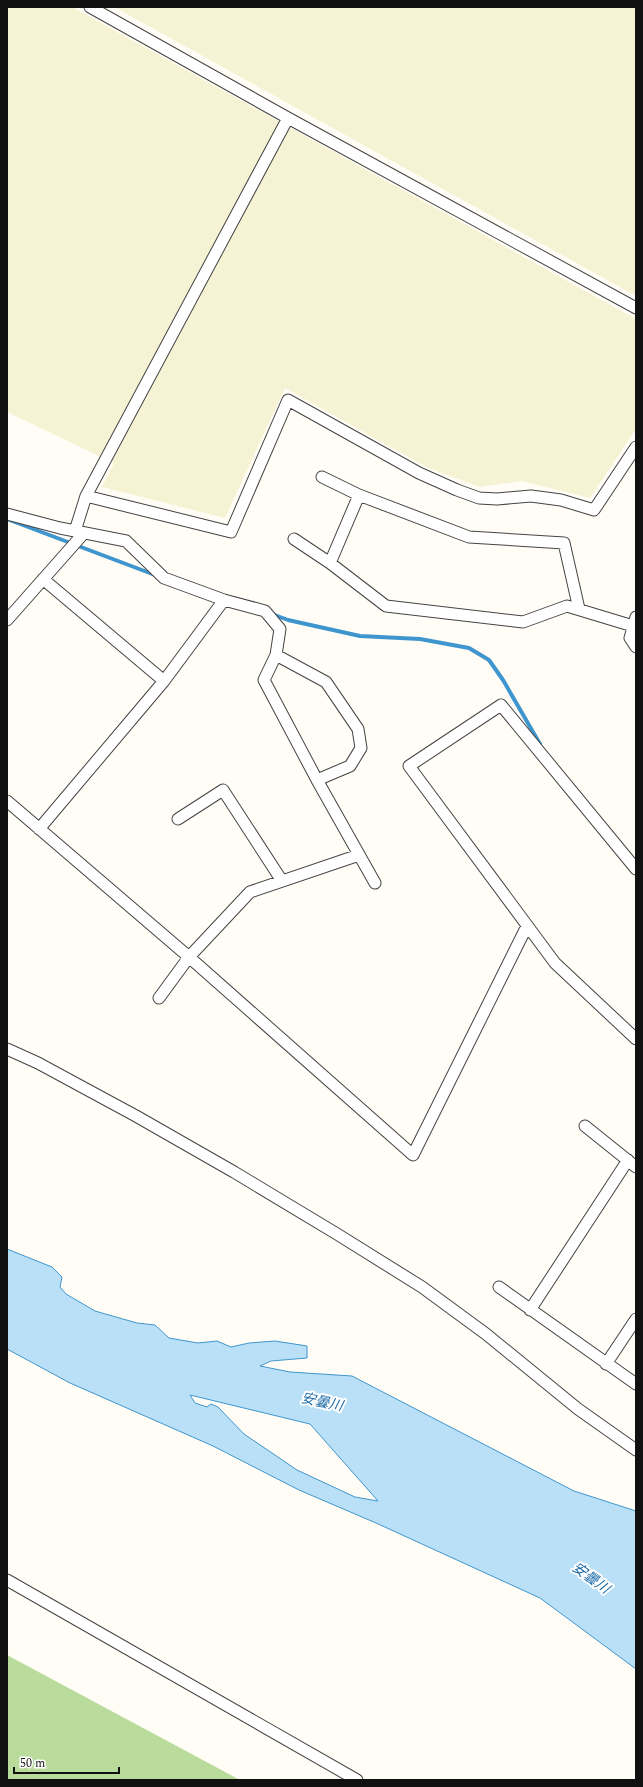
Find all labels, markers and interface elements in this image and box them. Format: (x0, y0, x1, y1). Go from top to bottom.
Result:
water label: 安曇川 (299, 1387, 347, 1417)
water label: 安曇川 (568, 1557, 616, 1600)
scale bar (14, 1749, 119, 1775)
text: 50 m (20, 1754, 45, 1773)

